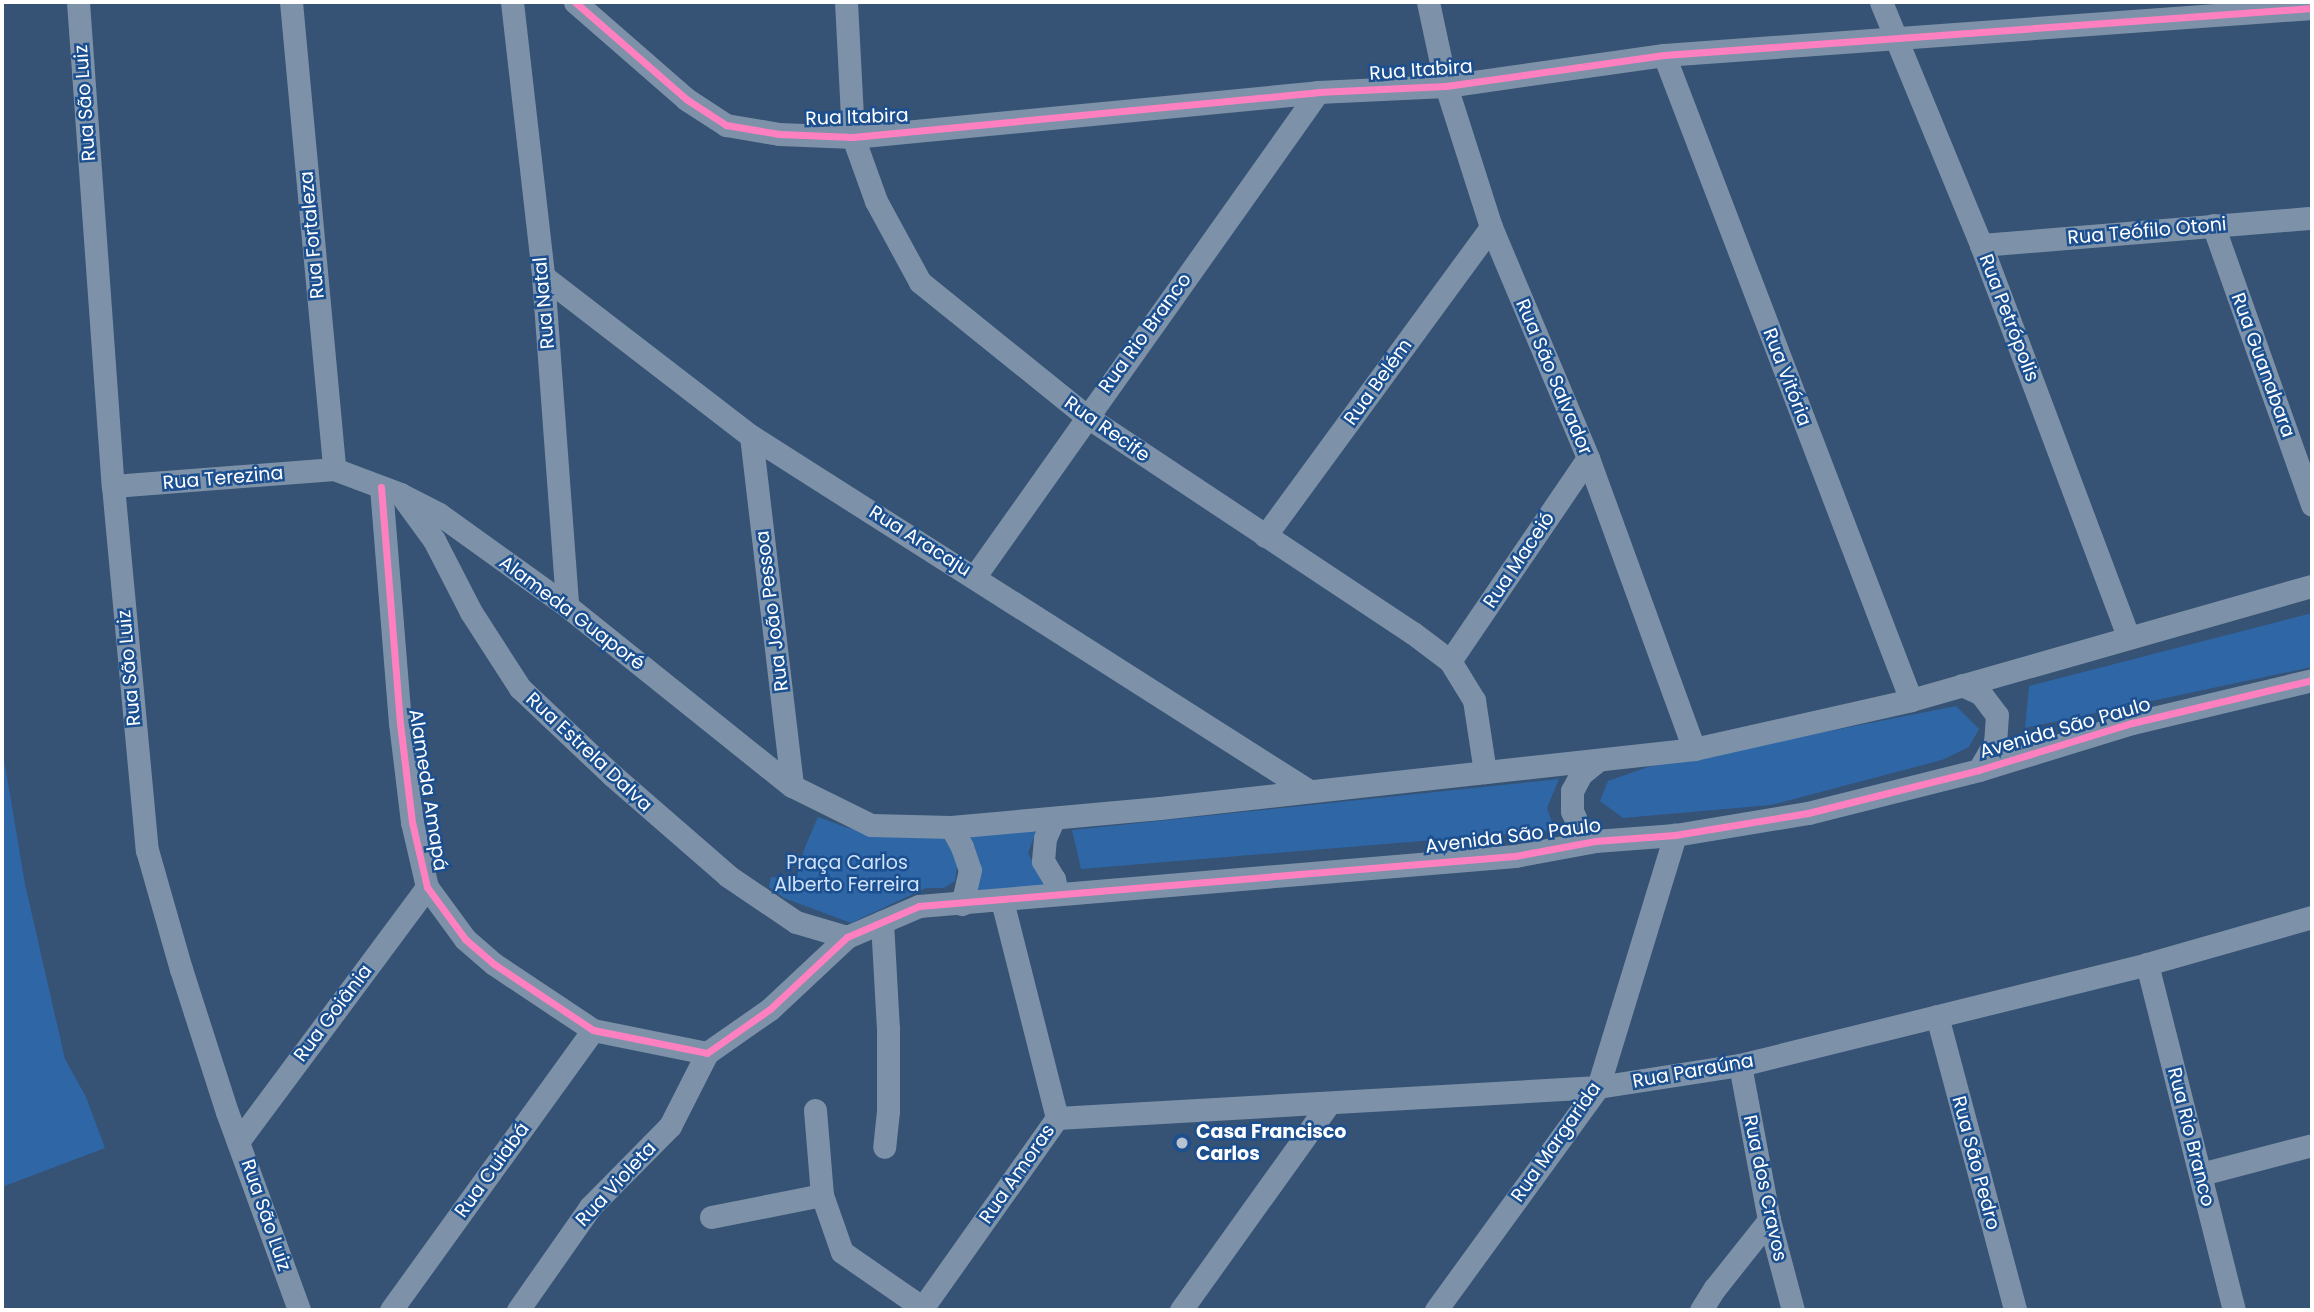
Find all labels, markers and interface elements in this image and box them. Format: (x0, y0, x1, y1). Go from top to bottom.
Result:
street label: Rua São Luiz (70, 44, 100, 162)
street label: Rua Itabira (1369, 55, 1473, 85)
street label: Rua Itabira (805, 104, 909, 130)
street label: Rua Fortaleza (295, 170, 329, 300)
street label: Rua Teófilo Otoni (2067, 213, 2227, 249)
street label: Rua Petrópolis (1974, 251, 2044, 385)
street label: Rua Natal (529, 256, 559, 350)
street label: Rua Rio Branco (1094, 269, 1196, 397)
street label: Rua Guanabara (2226, 290, 2300, 440)
street label: Rua São Salvador (1511, 296, 1597, 458)
street label: Rua Vitória (1758, 325, 1816, 429)
street label: Rua Belém (1339, 334, 1417, 430)
street label: Rua Recife (1060, 391, 1154, 467)
street label: Rua Terezina (162, 461, 284, 495)
street label: Rua Aracaju (865, 501, 975, 581)
street label: Rua Maceió (1479, 508, 1559, 612)
street label: Rua João Pessoa (751, 529, 793, 693)
street label: Alameda Guaporé (495, 551, 649, 675)
street label: Rua São Luiz (113, 609, 145, 727)
street label: Rua Estrela Dalva (521, 688, 657, 816)
street label: Avenida São Paulo (1977, 693, 2153, 763)
street label: Alameda Amapá (404, 708, 452, 872)
street label: Avenida São Paulo (1424, 814, 1602, 858)
park label: Praça Carlos Alberto Ferreira (774, 852, 920, 896)
street label: Rua Goiânia (289, 960, 377, 1066)
street label: Rua Paraúna (1631, 1049, 1755, 1093)
street label: Rua Rio Branco (2163, 1065, 2219, 1209)
street label: Rua Margarida (1506, 1078, 1606, 1206)
street label: Rua São Pedro (1947, 1094, 2005, 1232)
street label: Rua dos Cravos (1738, 1113, 1792, 1263)
street label: Rua Cuiabá (450, 1118, 534, 1222)
street label: Rua Amoras (974, 1120, 1060, 1228)
place label: Casa Francisco Carlos (1196, 1121, 1346, 1165)
marker: Casa Francisco Carlos (1174, 1135, 1190, 1151)
street label: Rua Violeta (571, 1137, 661, 1231)
street label: Rua São Luiz (236, 1156, 296, 1274)

